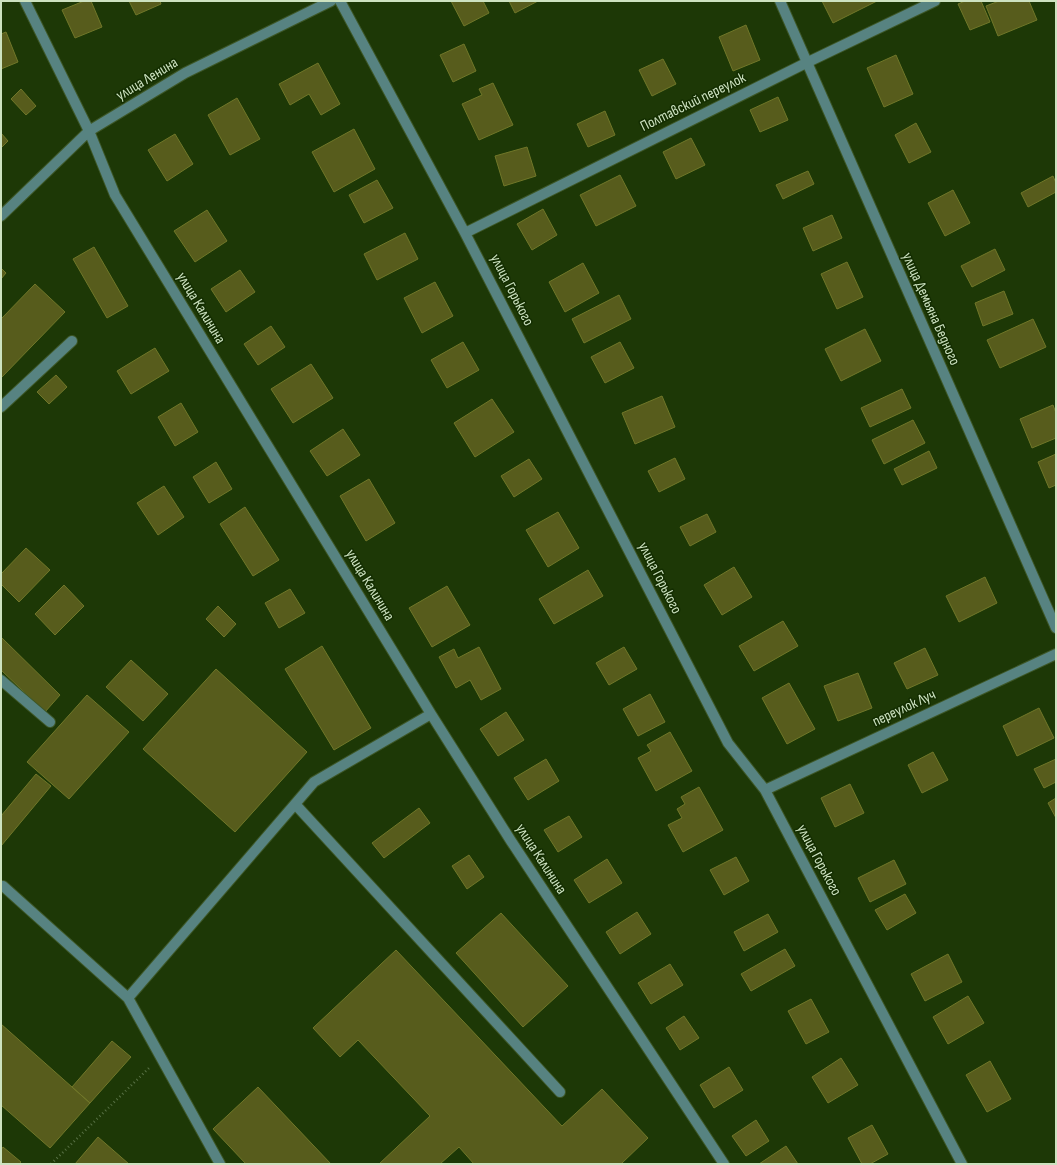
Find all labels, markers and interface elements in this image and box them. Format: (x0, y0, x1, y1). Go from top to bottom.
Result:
street label: улица Ленина (113, 53, 182, 105)
street label: Полтавский переулок (637, 68, 749, 136)
street label: улица Демьяна Бедного (898, 250, 964, 368)
street label: улица Горького (486, 251, 538, 329)
street label: улица Калинина (172, 269, 230, 347)
street label: улица Горького (634, 539, 686, 617)
street label: улица Калинина (341, 546, 399, 624)
street label: переулок Луч (869, 685, 939, 731)
street label: улица Калинина (511, 820, 571, 898)
street label: улица Горького (792, 821, 846, 899)

